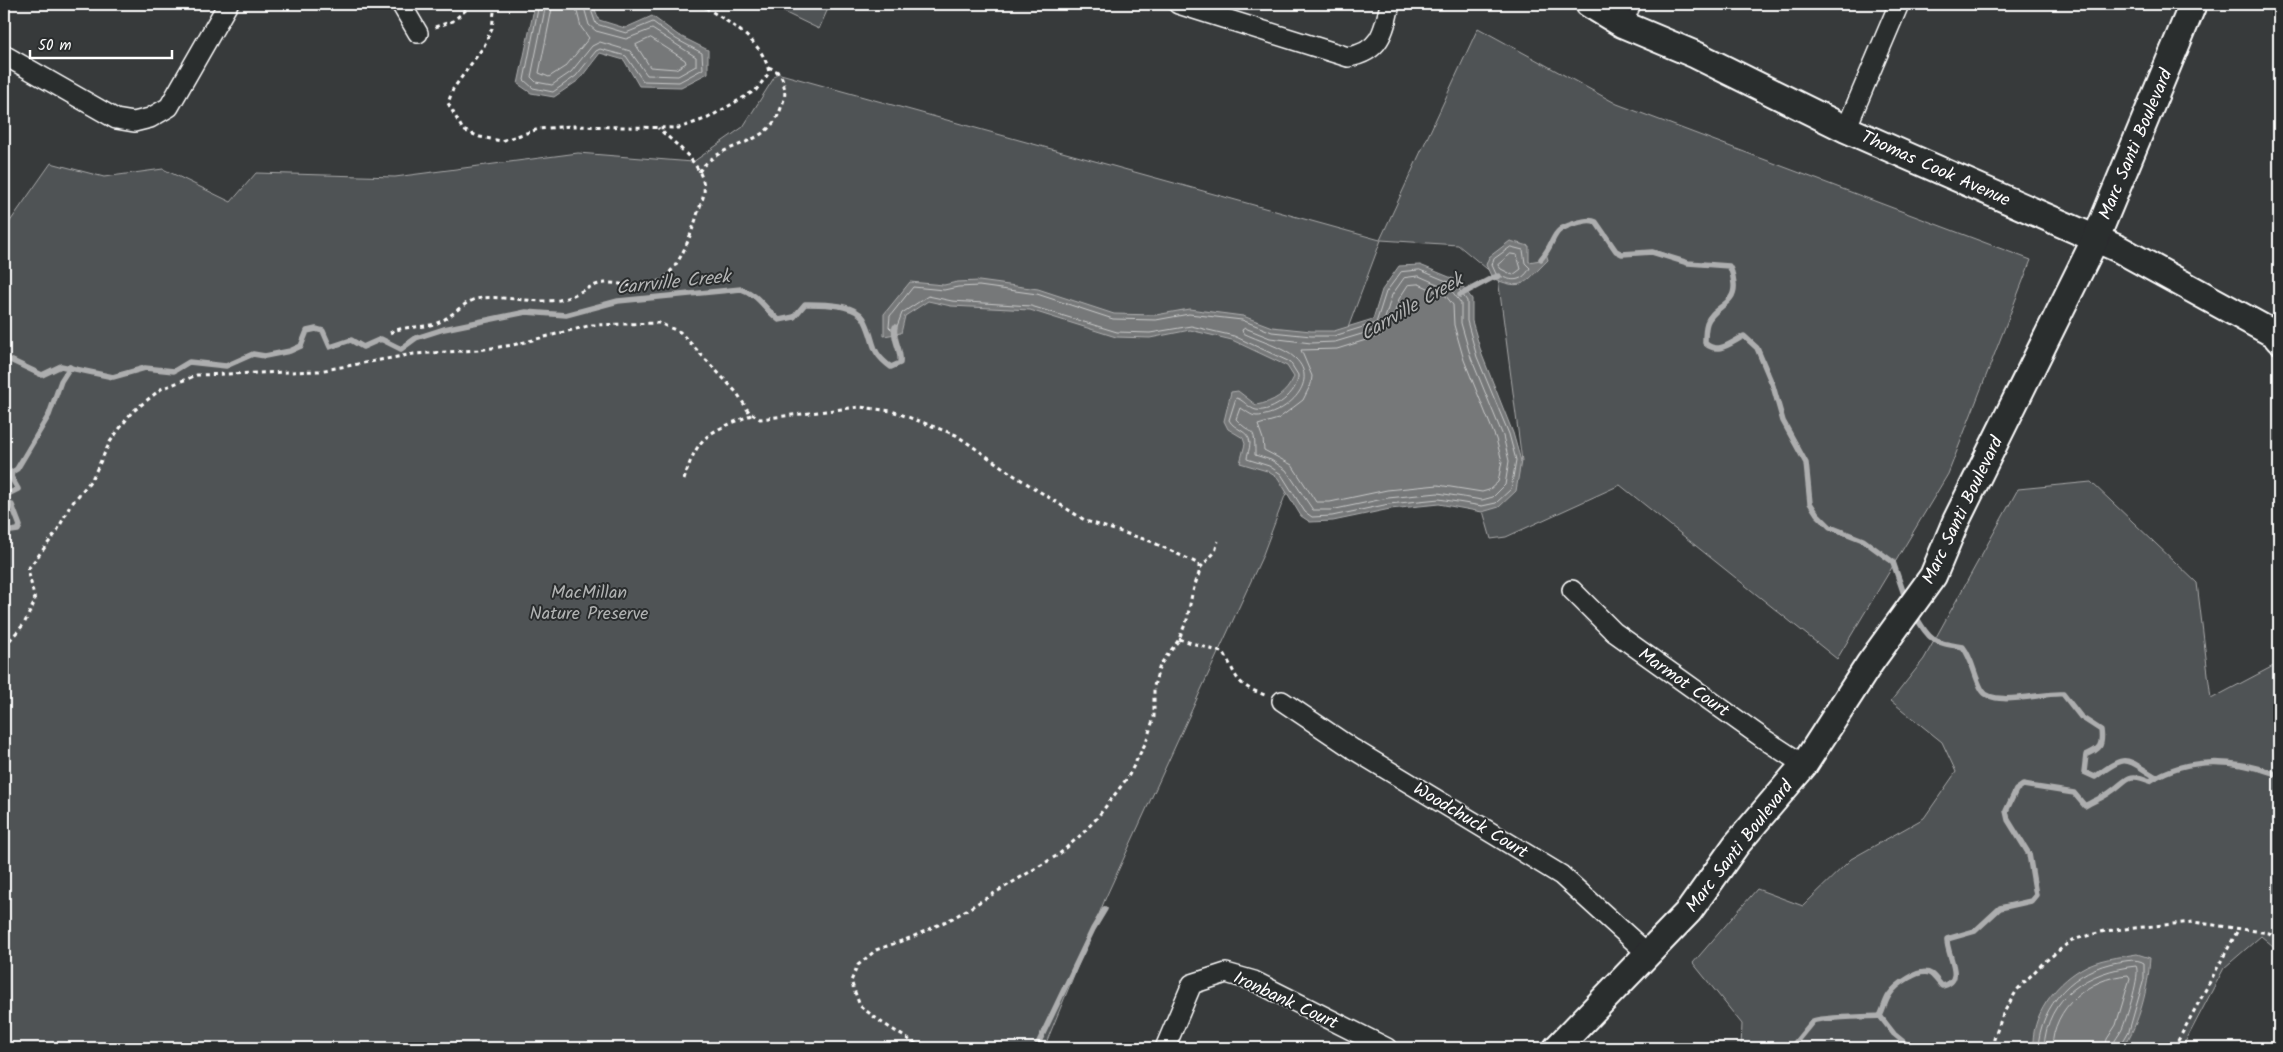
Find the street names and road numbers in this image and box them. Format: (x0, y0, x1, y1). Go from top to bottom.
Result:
street label: Marc Santi Boulevard (2091, 64, 2182, 225)
street label: Thomas Cook Avenue (1856, 123, 2015, 215)
street label: Marc Santi Boulevard (1915, 431, 2012, 590)
street label: Marmot Court (1631, 641, 1736, 726)
street label: Marc Santi Boulevard (1679, 774, 1802, 920)
street label: Woodchuck Court (1407, 775, 1534, 868)
street label: Ironbank Court (1228, 964, 1344, 1039)

